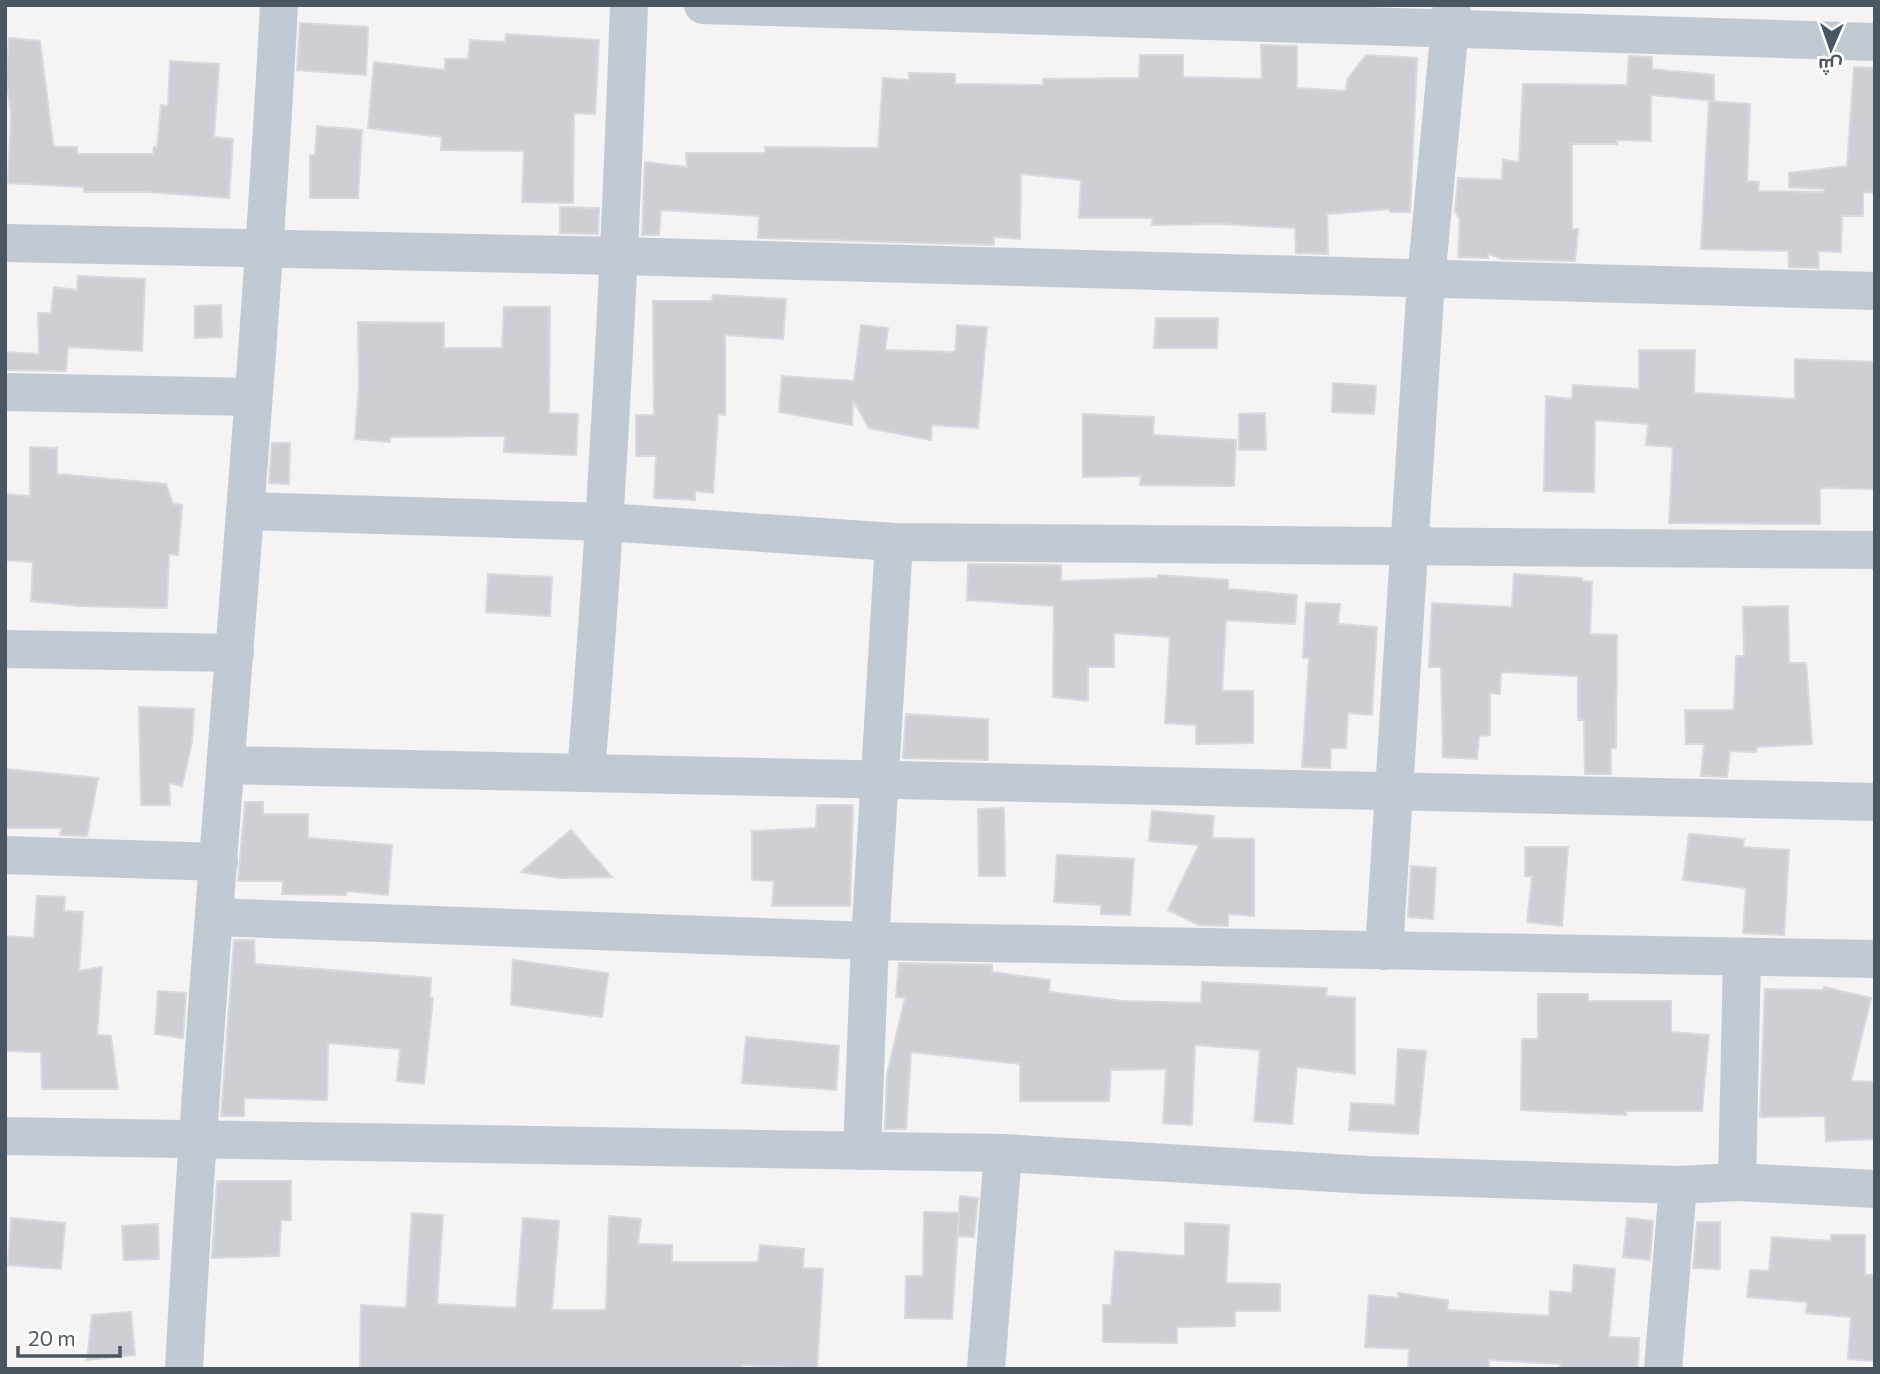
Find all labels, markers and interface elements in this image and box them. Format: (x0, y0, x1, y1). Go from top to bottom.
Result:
north arrow (1796, 14, 1866, 84)
text: ش (1818, 54, 1843, 78)
scale bar (18, 1314, 119, 1358)
text: 20 m (28, 1325, 76, 1350)

